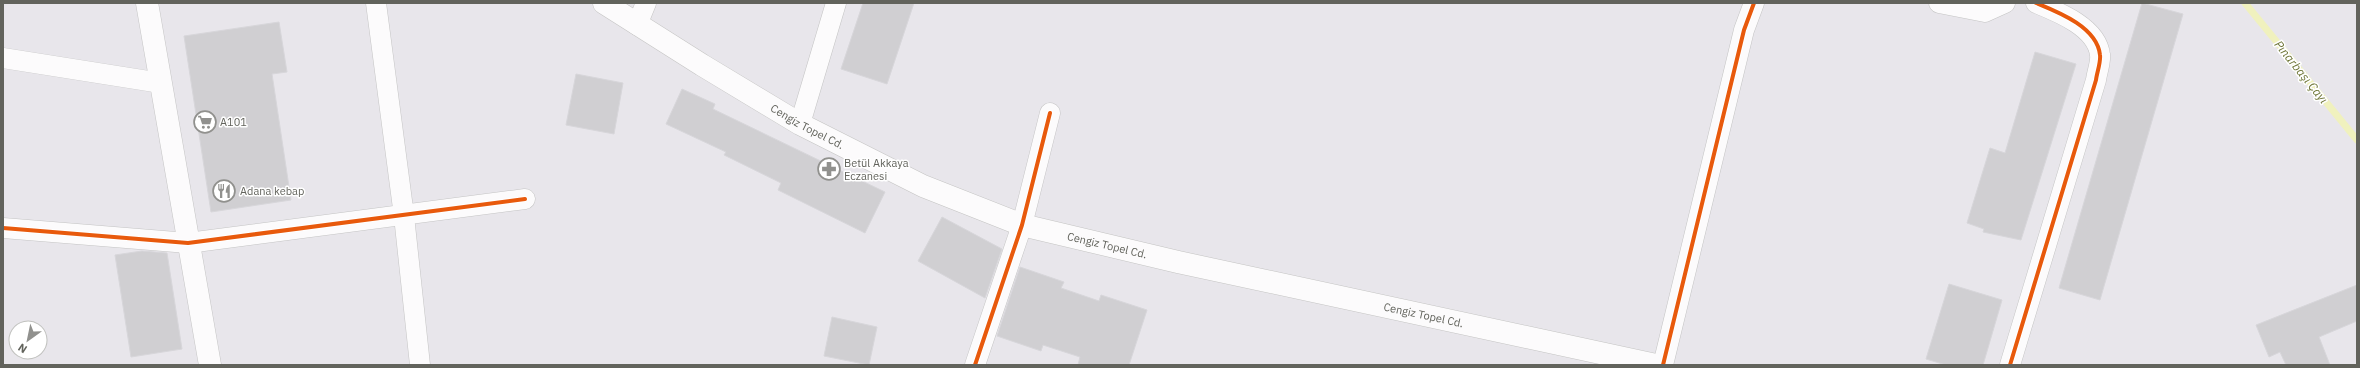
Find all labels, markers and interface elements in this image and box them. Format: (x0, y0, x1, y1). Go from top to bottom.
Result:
water label: Pınarbaşı Çayı (2271, 37, 2331, 106)
street label: Cengiz Topel Cd. (768, 101, 846, 152)
supermarket icon: A101 (192, 109, 218, 135)
place label: A101 (220, 115, 247, 129)
pharmacy icon: Betül Akkaya Eczanesi (816, 156, 842, 182)
place label: Betül Akkaya Eczanesi (844, 156, 909, 183)
restaurant icon: Adana kebap (211, 178, 237, 204)
place label: Adana kebap (240, 184, 304, 198)
street label: Cengiz Topel Cd. (1066, 229, 1148, 261)
street label: Cengiz Topel Cd. (1382, 299, 1465, 330)
north arrow (8, 320, 48, 360)
text: N (15, 340, 30, 356)

